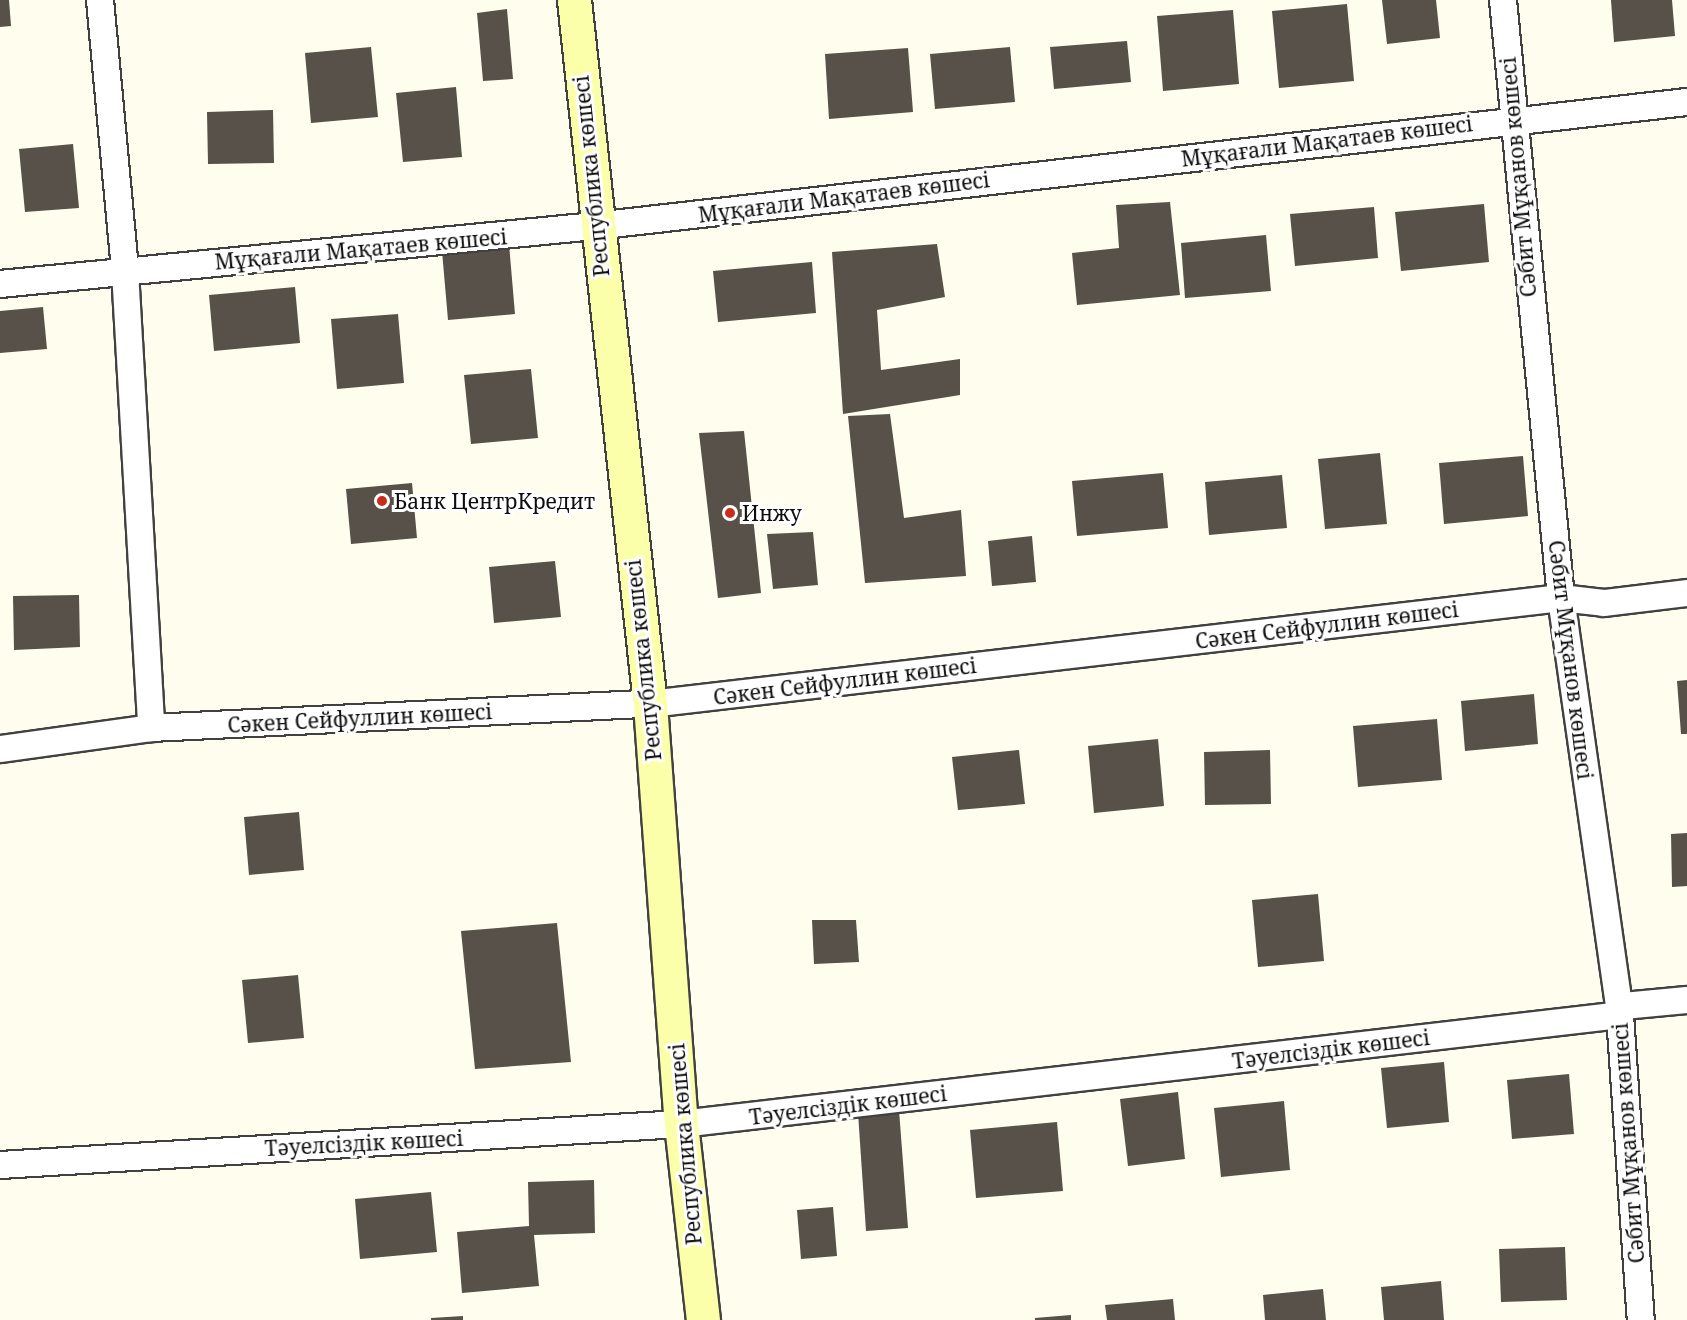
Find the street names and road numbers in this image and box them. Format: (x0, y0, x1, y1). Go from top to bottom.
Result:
street label: Сәбит Мұқанов көшесі (1495, 56, 1541, 298)
street label: Республика көшесі (568, 74, 614, 278)
street label: Мұқағали Мақатаев көшесі (1180, 111, 1474, 171)
street label: Мұқағали Мақатаев көшесі (697, 167, 991, 227)
street label: Мұқағали Мақатаев көшесі (214, 224, 508, 274)
street label: Сәбит Мұқанов көшесі (1544, 539, 1598, 781)
street label: Республика көшесі (620, 558, 666, 762)
street label: Сәкен Сейфуллин көшесі (1194, 596, 1460, 654)
street label: Сәкен Сейфуллин көшесі (712, 652, 978, 710)
street label: Сәкен Сейфуллин көшесі (227, 698, 493, 738)
street label: Сәбит Мұқанов көшесі (1607, 1022, 1649, 1264)
street label: Тәуелсіздік көшесі (1231, 1024, 1431, 1074)
street label: Республика көшесі (664, 1042, 706, 1246)
street label: Тәуелсіздік көшесі (748, 1080, 948, 1130)
street label: Тәуелсіздік көшесі (264, 1125, 464, 1161)

